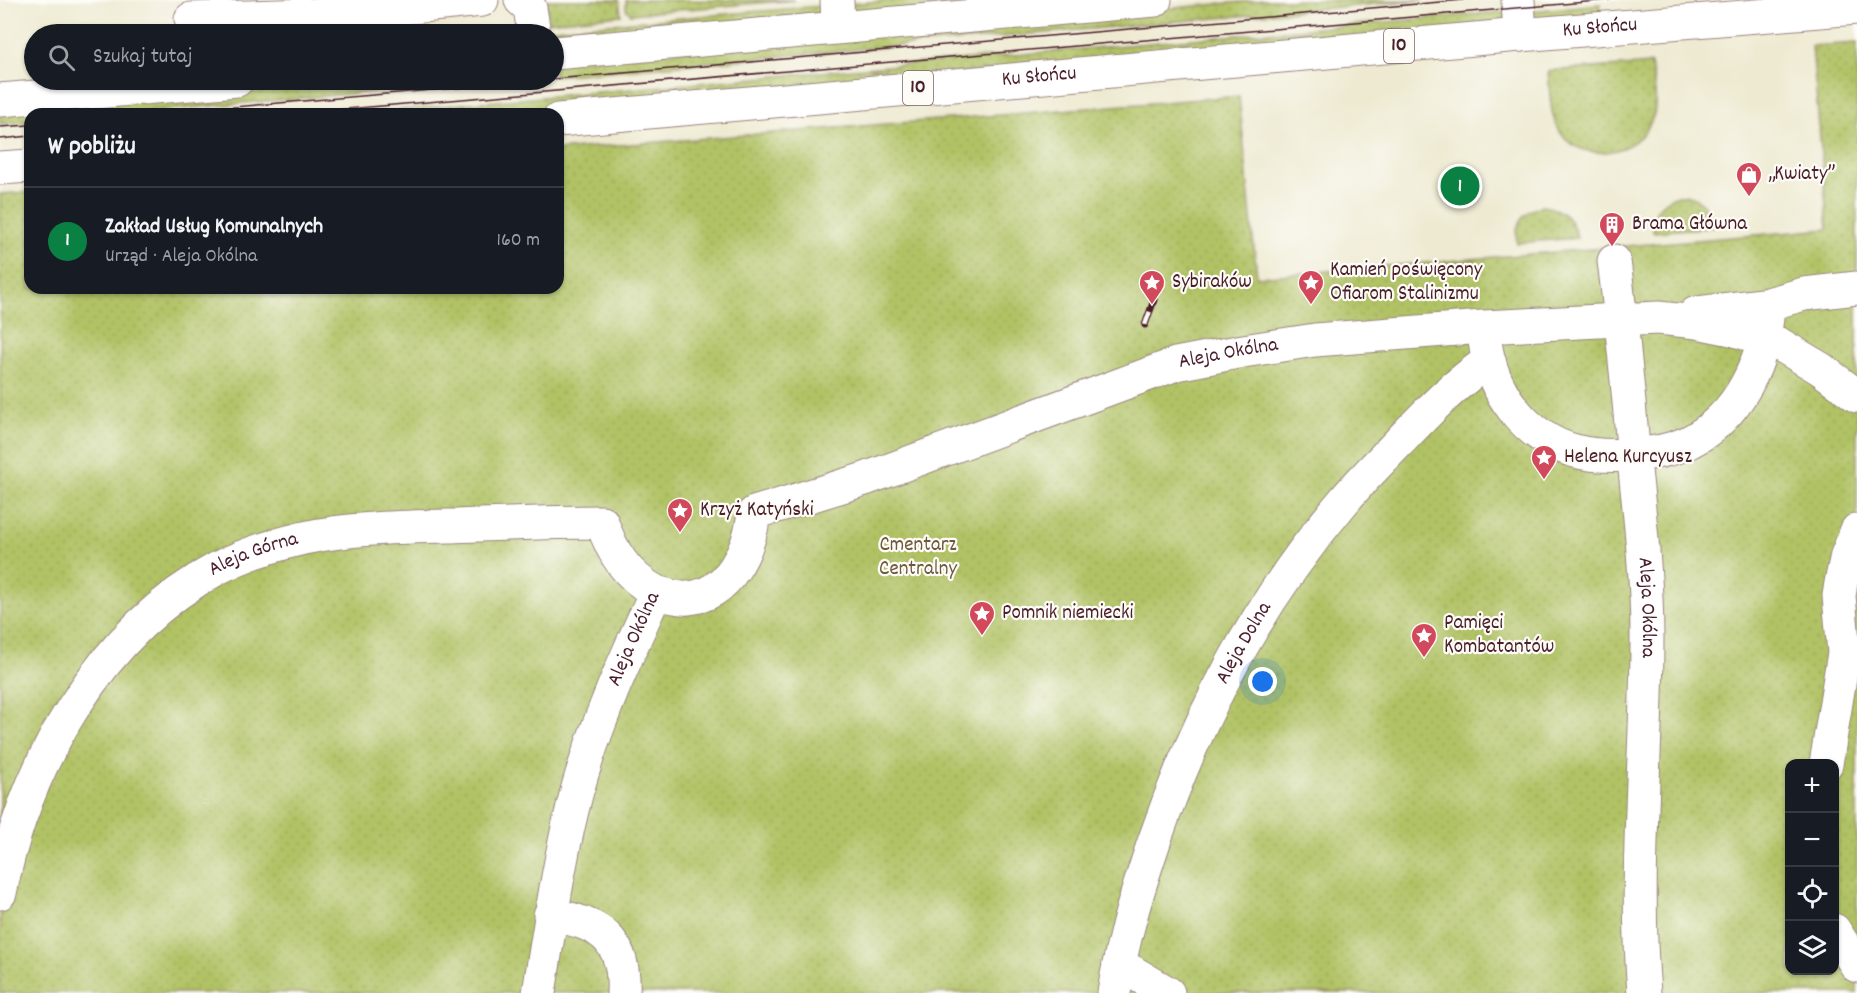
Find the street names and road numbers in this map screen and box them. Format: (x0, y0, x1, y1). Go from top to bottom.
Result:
street label: Ku Słońcu (1562, 11, 1638, 47)
road number: 10 (1384, 29, 1414, 63)
street label: Ku Słońcu (1001, 59, 1078, 96)
road number: 10 (903, 71, 933, 105)
street label: Aleja Okólna (1176, 331, 1281, 378)
street label: Aleja Górna (203, 525, 302, 585)
street label: Aleja Okólna (1629, 556, 1662, 659)
street label: Aleja Okólna (601, 586, 669, 691)
street label: Aleja Dolna (1209, 595, 1281, 690)

